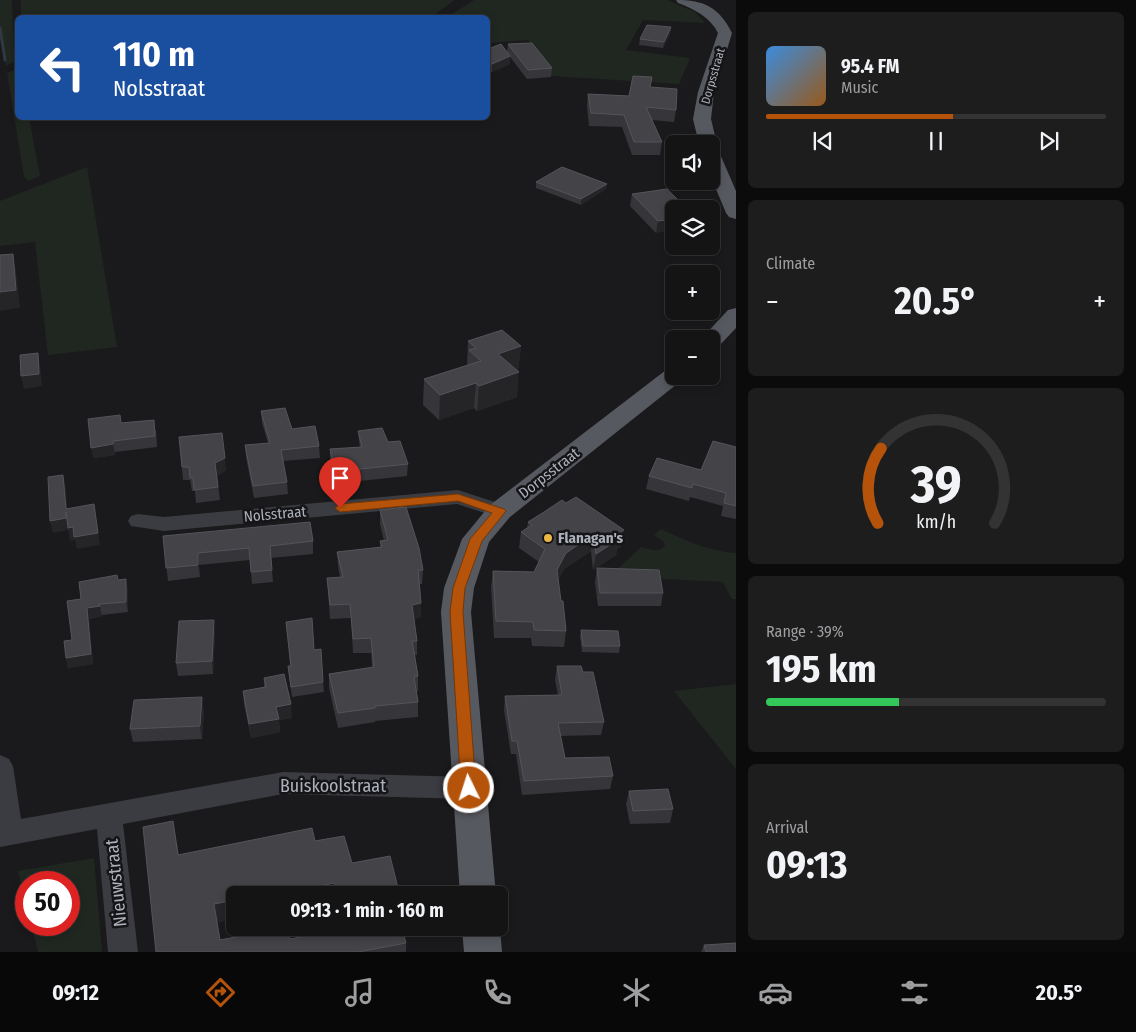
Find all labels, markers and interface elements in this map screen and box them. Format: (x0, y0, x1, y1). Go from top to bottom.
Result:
text: 110 m (113, 33, 195, 75)
icon: left (30, 35, 95, 100)
street label: Dorpsstraat (698, 46, 728, 105)
text: 95.4 FM (841, 55, 899, 78)
text: Nolsstraat (113, 75, 205, 102)
text: Music (841, 78, 878, 97)
icon: previous (809, 127, 837, 155)
icon: pause (922, 127, 950, 155)
icon: next (1035, 127, 1063, 155)
map controls (665, 135, 720, 385)
button: sound (665, 135, 720, 190)
button: layers (665, 200, 720, 255)
text: Climate (766, 254, 815, 273)
button: + (665, 265, 720, 320)
text: 20.5° (894, 278, 978, 324)
text: − (766, 285, 779, 318)
text: + (1093, 285, 1106, 318)
button: − (665, 330, 720, 385)
street label: Dorpsstraat (515, 444, 583, 502)
text: 39 (909, 453, 962, 516)
pin (319, 457, 361, 508)
icon: arrive (326, 464, 354, 492)
street label: Nolsstraat (243, 502, 307, 526)
text: km/h (916, 511, 956, 533)
place label: Flanagan's (558, 529, 624, 547)
marker: Flanagan's (542, 532, 554, 544)
text: Range · 39% (766, 622, 844, 641)
text: 195 km (766, 646, 877, 692)
position arrow (442, 761, 494, 813)
street label: Buiskoolstraat (280, 775, 386, 797)
text: Arrival (766, 818, 808, 837)
street label: Nieuwstraat (100, 838, 132, 928)
text: 09:13 (766, 842, 848, 888)
speed limit sign: 50 (15, 871, 80, 936)
text: 09:13 · 1 min · 160 m (290, 899, 444, 922)
icon: directions (203, 975, 238, 1010)
icon: music (342, 975, 377, 1010)
icon: phone (480, 975, 515, 1010)
icon: climate (619, 975, 654, 1010)
icon: car (758, 975, 793, 1010)
icon: filters (897, 975, 932, 1010)
text: 09:12 (52, 979, 99, 1006)
text: 20.5° (1036, 979, 1084, 1006)

